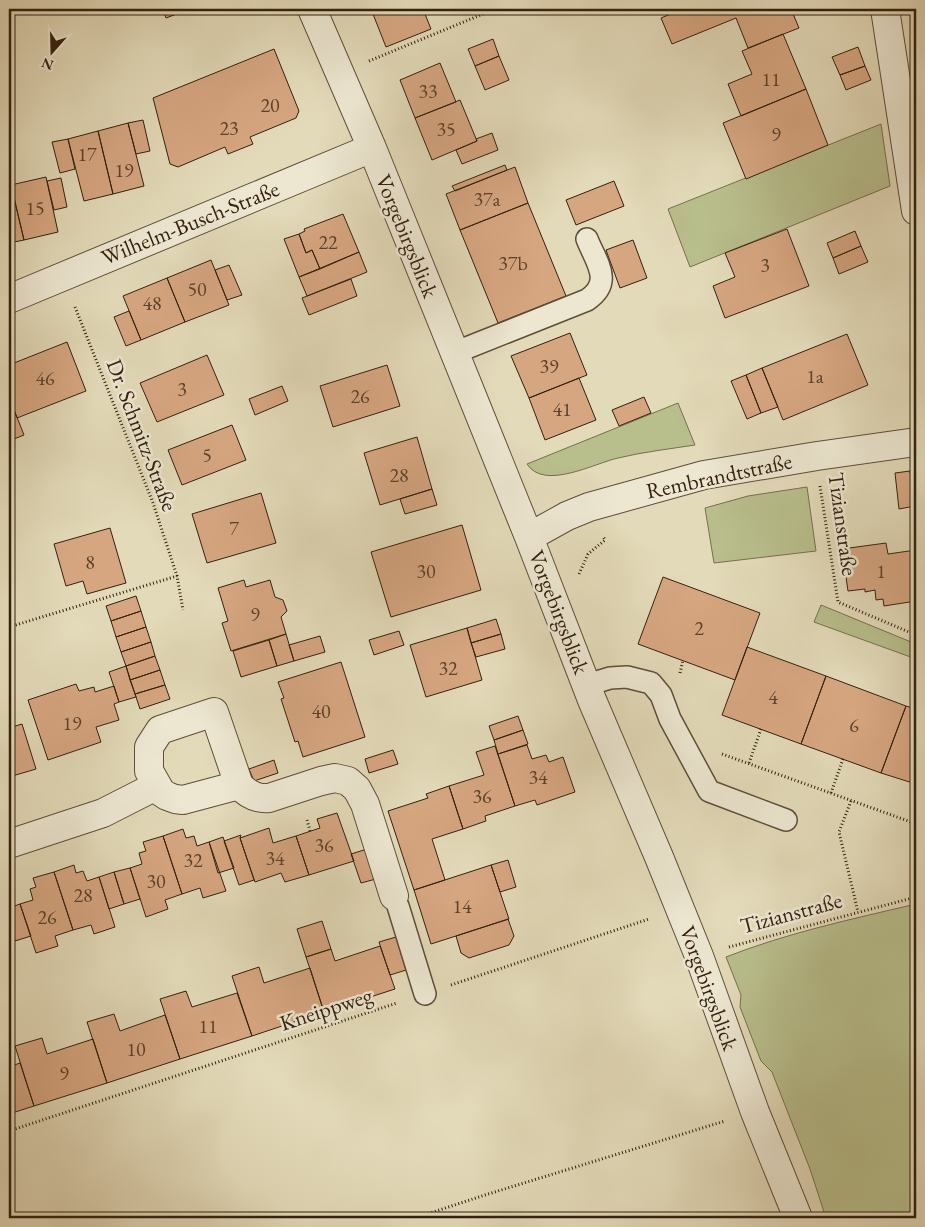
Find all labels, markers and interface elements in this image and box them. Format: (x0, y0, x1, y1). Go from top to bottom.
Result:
north arrow (28, 28, 78, 78)
text: N (39, 54, 56, 75)
house number: 11 (761, 66, 781, 92)
house number: 33 (418, 78, 438, 104)
house number: 20 (260, 92, 280, 118)
house number: 23 (219, 115, 239, 141)
house number: 35 (436, 116, 456, 142)
house number: 9 (771, 121, 781, 147)
house number: 17 (77, 141, 97, 167)
house number: 19 (114, 157, 134, 183)
street label: Vorgebirgsblick (369, 170, 445, 303)
street label: Wilhelm-Busch-Straße (97, 174, 284, 272)
house number: 37a (473, 186, 501, 212)
house number: 15 (25, 195, 45, 221)
house number: 22 (318, 229, 338, 255)
house number: 37b (498, 250, 528, 276)
house number: 3 (760, 252, 770, 278)
house number: 50 (187, 276, 207, 302)
house number: 48 (142, 290, 162, 316)
house number: 39 (539, 353, 559, 379)
street label: Dr. Schmitz-Straße (100, 355, 184, 516)
house number: 1a (806, 363, 824, 389)
house number: 46 (35, 365, 55, 391)
house number: 3 (177, 376, 187, 402)
house number: 26 (350, 383, 370, 409)
house number: 41 (552, 396, 572, 422)
house number: 5 (202, 442, 212, 468)
street label: Rembrandtstraße (643, 446, 795, 506)
house number: 28 (389, 462, 409, 488)
street label: Tizianstraße (821, 470, 865, 578)
house number: 7 (229, 515, 239, 541)
street label: Vorgebirgsblick (522, 546, 596, 679)
house number: 8 (85, 549, 95, 575)
house number: 30 (416, 558, 436, 584)
house number: 1 (876, 558, 886, 584)
house number: 9 (250, 601, 260, 627)
house number: 2 (694, 615, 704, 641)
house number: 32 (438, 655, 458, 681)
house number: 4 (768, 684, 778, 710)
house number: 40 (311, 698, 331, 724)
house number: 19 (62, 710, 82, 736)
house number: 6 (849, 712, 859, 738)
house number: 34 (528, 764, 548, 790)
house number: 36 (472, 783, 492, 809)
house number: 36 (314, 832, 334, 858)
house number: 34 (265, 845, 285, 871)
house number: 32 (183, 847, 203, 873)
house number: 30 (146, 868, 166, 894)
house number: 28 (73, 882, 93, 908)
street label: Tizianstraße (737, 885, 845, 940)
house number: 14 (452, 893, 472, 919)
house number: 26 (37, 904, 57, 930)
street label: Vorgebirgsblick (673, 922, 745, 1055)
street label: Kneippweg (276, 980, 376, 1038)
house number: 11 (198, 1013, 218, 1039)
house number: 10 (126, 1036, 146, 1062)
house number: 9 (59, 1060, 69, 1086)

